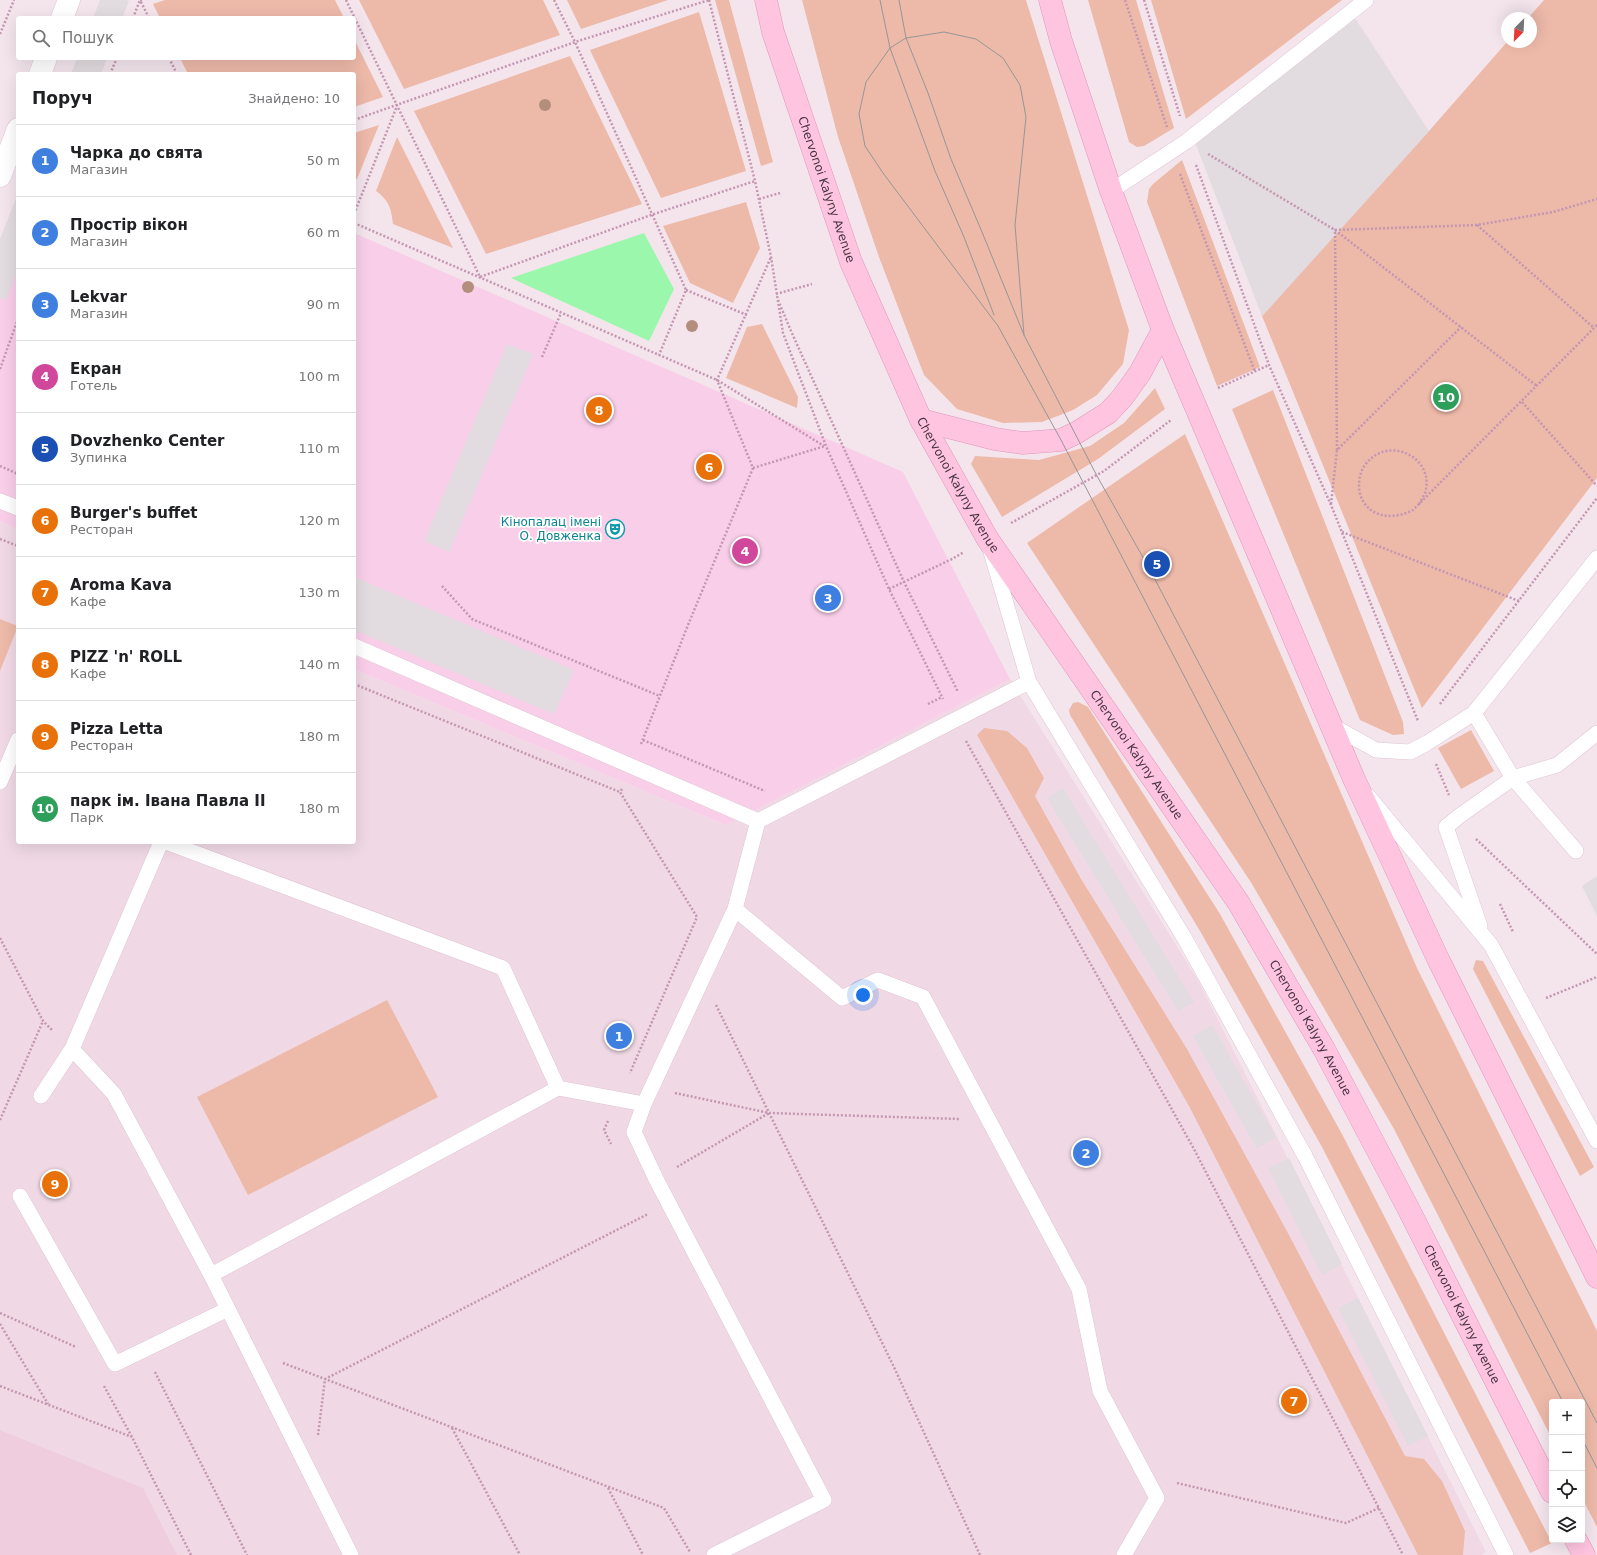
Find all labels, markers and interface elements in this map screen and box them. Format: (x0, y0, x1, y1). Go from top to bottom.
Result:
north arrow (1501, 12, 1537, 48)
search box (16, 16, 356, 60)
icon: search (30, 27, 52, 49)
text: Пошук (62, 29, 114, 47)
text: Поруч (32, 88, 93, 108)
text: Знайдено: 10 (248, 91, 340, 106)
street label: Chervonoi Kalyny Avenue (795, 114, 858, 264)
text: Чарка до свята (70, 144, 203, 162)
text: 1 (40, 153, 50, 168)
text: 50 m (307, 153, 340, 168)
text: Магазин (70, 162, 128, 177)
text: Простір вікон (70, 216, 188, 234)
text: 2 (40, 225, 50, 240)
text: 60 m (307, 225, 340, 240)
text: Магазин (70, 234, 128, 249)
text: Lekvar (70, 288, 127, 306)
text: 3 (40, 297, 50, 312)
text: 90 m (307, 297, 340, 312)
text: Магазин (70, 306, 128, 321)
text: Екран (70, 360, 122, 378)
text: 4 (40, 369, 50, 384)
text: 100 m (298, 369, 340, 384)
text: Готель (70, 378, 117, 393)
pin: 10 (1433, 382, 1459, 412)
pin: 8 (586, 395, 612, 425)
street label: Chervonoi Kalyny Avenue (914, 415, 1002, 555)
text: Dovzhenko Center (70, 432, 225, 450)
text: 5 (40, 441, 50, 456)
text: 110 m (298, 441, 340, 456)
text: Зупинка (70, 450, 127, 465)
pin: 6 (696, 452, 722, 482)
text: Burger's buffet (70, 504, 197, 522)
text: 6 (40, 513, 50, 528)
text: 120 m (298, 513, 340, 528)
place label: Кінопалац імені О. Довженка (501, 515, 601, 543)
theatre icon: Кінопалац імені О. Довженка (604, 518, 626, 540)
text: Ресторан (70, 522, 133, 537)
pin: 4 (732, 536, 758, 566)
pin: 5 (1144, 549, 1170, 579)
text: Aroma Kava (70, 576, 172, 594)
pin: 3 (815, 583, 841, 613)
text: 7 (40, 585, 50, 600)
text: 130 m (298, 585, 340, 600)
text: Кафе (70, 594, 106, 609)
text: PIZZ 'n' ROLL (70, 648, 182, 666)
text: 8 (40, 657, 50, 672)
text: 140 m (298, 657, 340, 672)
text: Кафе (70, 666, 106, 681)
street label: Chervonoi Kalyny Avenue (1087, 688, 1186, 822)
text: Pizza Letta (70, 720, 163, 738)
text: 9 (40, 729, 50, 744)
text: 180 m (298, 729, 340, 744)
text: Ресторан (70, 738, 133, 753)
text: парк ім. Івана Павла II (70, 792, 266, 810)
text: 10 (36, 801, 54, 816)
text: 180 m (298, 801, 340, 816)
text: Парк (70, 810, 104, 825)
street label: Chervonoi Kalyny Avenue (1267, 958, 1354, 1098)
your location (853, 985, 873, 1005)
pin: 1 (606, 1021, 632, 1051)
pin: 2 (1073, 1138, 1099, 1168)
pin: 9 (42, 1169, 68, 1199)
street label: Chervonoi Kalyny Avenue (1421, 1243, 1503, 1386)
pin: 7 (1281, 1386, 1307, 1416)
map controls (1549, 1399, 1585, 1543)
button: + (1549, 1399, 1585, 1435)
button: − (1549, 1435, 1585, 1471)
button: locate (1549, 1471, 1585, 1507)
button: layers (1549, 1507, 1585, 1543)

